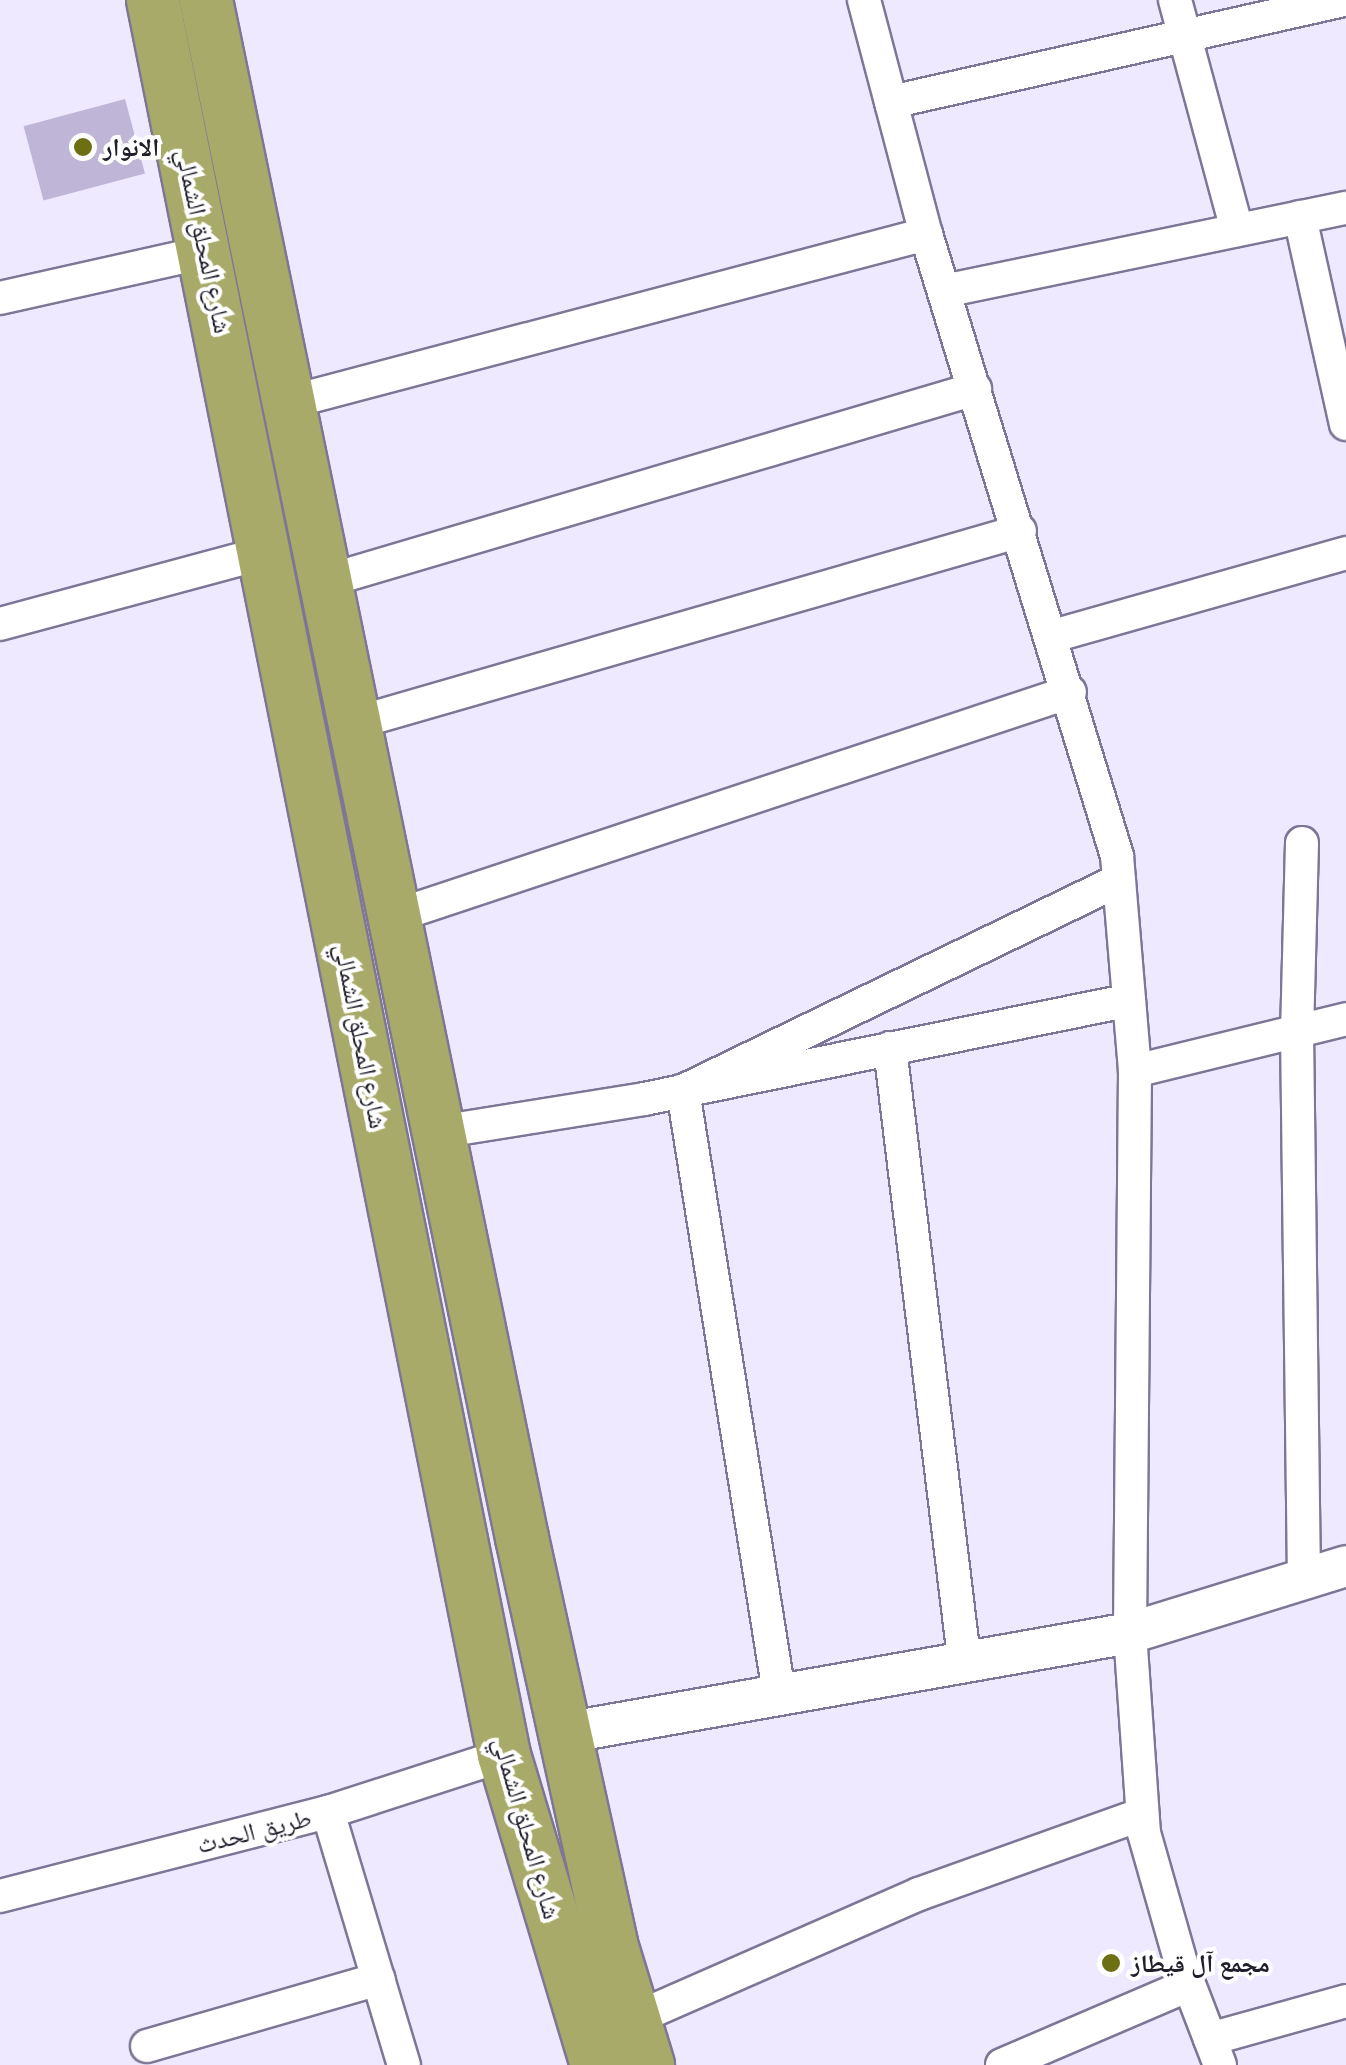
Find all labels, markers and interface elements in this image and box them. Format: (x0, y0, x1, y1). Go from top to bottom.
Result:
place label: الانوار (103, 132, 159, 162)
marker: الانوار (72, 136, 94, 158)
street label: شارع المحلق الشمالي (170, 146, 238, 336)
street label: شارع المحلق الشمالي (328, 941, 394, 1131)
street label: شارع المحلق الشمالي (487, 1734, 567, 1922)
street label: طريق الحدث (194, 1802, 314, 1860)
place label: مجمع آل قيطاز (1131, 1948, 1270, 1978)
marker: مجمع آل قيطاز (1100, 1952, 1122, 1974)

